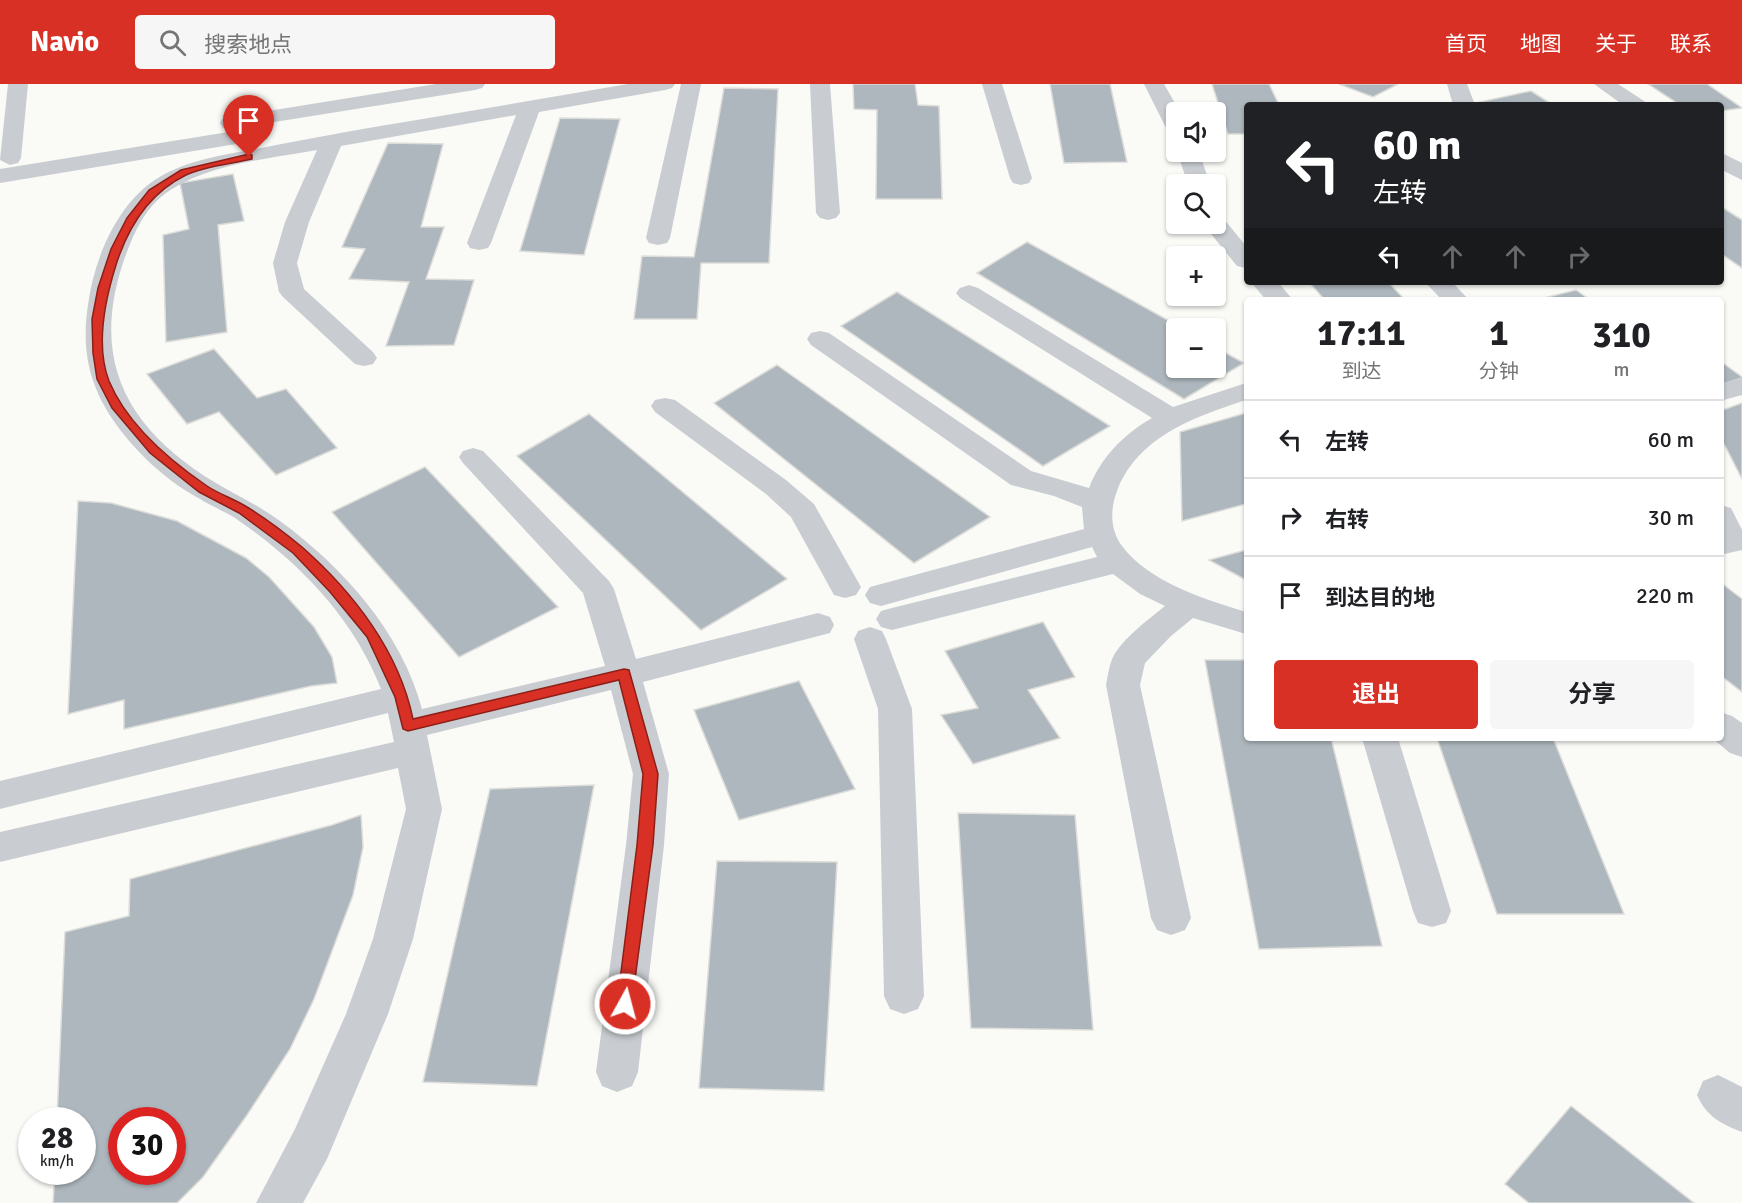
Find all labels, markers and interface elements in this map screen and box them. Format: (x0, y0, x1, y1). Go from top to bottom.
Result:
search box (135, 15, 555, 69)
text: Navio (30, 25, 99, 59)
icon: search (156, 26, 189, 59)
text: 搜索地点 (204, 31, 292, 58)
text: 首页 (1445, 31, 1487, 57)
text: 地图 (1520, 31, 1562, 57)
text: 关于 (1595, 31, 1637, 57)
text: 联系 (1670, 31, 1712, 57)
pin (223, 95, 274, 157)
map controls (1166, 102, 1226, 378)
button: sound (1166, 102, 1226, 162)
icon: arrive (232, 104, 265, 137)
text: 60 m (1373, 120, 1462, 171)
icon: left (1274, 126, 1352, 204)
button: search (1166, 174, 1226, 234)
text: 左转 (1373, 177, 1427, 210)
icon: left (1373, 240, 1406, 273)
icon: ahead (1436, 240, 1469, 273)
icon: ahead (1499, 240, 1532, 273)
icon: right (1562, 240, 1595, 273)
button: + (1166, 246, 1226, 306)
text: 17:11 (1317, 311, 1406, 356)
text: 1 (1489, 311, 1509, 356)
text: 310 (1592, 313, 1651, 358)
button: − (1166, 318, 1226, 378)
text: m (1614, 357, 1629, 382)
text: 到达 (1342, 359, 1382, 384)
text: 分钟 (1479, 359, 1519, 384)
icon: left (1274, 423, 1307, 456)
text: 60 m (1648, 426, 1694, 453)
text: 左转 (1325, 428, 1369, 455)
icon: right (1274, 501, 1307, 534)
text: 30 m (1648, 504, 1694, 531)
text: 右转 (1325, 506, 1369, 533)
icon: arrive (1274, 579, 1307, 612)
text: 220 m (1636, 582, 1694, 609)
text: 到达目的地 (1325, 584, 1435, 611)
button: 退出 (1274, 660, 1478, 729)
button: 分享 (1490, 660, 1694, 729)
position arrow (593, 972, 657, 1036)
speed limit sign: 30 (108, 1107, 186, 1185)
text: 28 (41, 1120, 73, 1157)
text: km/h (40, 1152, 74, 1170)

